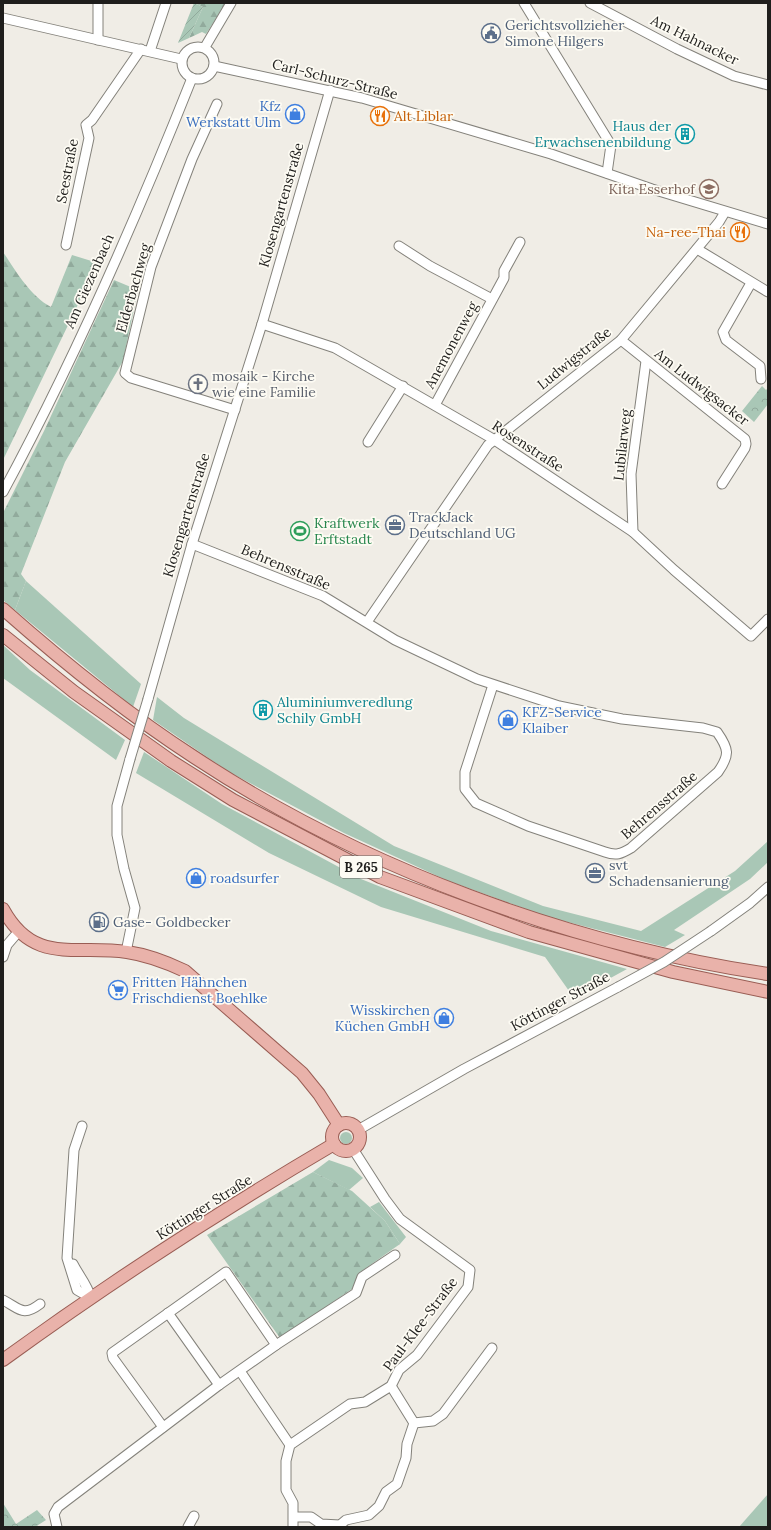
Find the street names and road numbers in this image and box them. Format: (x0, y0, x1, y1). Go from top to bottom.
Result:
street label: Am Hahnacker (647, 11, 742, 69)
street label: Carl-Schurz-Straße (270, 55, 400, 103)
street label: Seestraße (52, 137, 82, 205)
street label: Klosengartenstraße (255, 140, 308, 269)
street label: Am Giezenbach (60, 231, 118, 332)
street label: Elderbachweg (112, 241, 154, 335)
street label: Anemonenweg (420, 298, 482, 393)
street label: Ludwigstraße (533, 322, 615, 393)
street label: Am Ludwigsacker (650, 344, 753, 429)
street label: Lubilarweg (609, 408, 635, 482)
street label: Rosenstraße (489, 416, 567, 476)
street label: Klosengartenstraße (159, 450, 214, 579)
street label: Behrensstraße (239, 540, 334, 594)
street label: Behrensstraße (617, 767, 701, 843)
road number: B 265 (340, 856, 382, 878)
street label: Köttinger Straße (507, 967, 613, 1035)
street label: Köttinger Straße (153, 1170, 256, 1244)
street label: Paul-Klee-Straße (379, 1273, 461, 1375)

